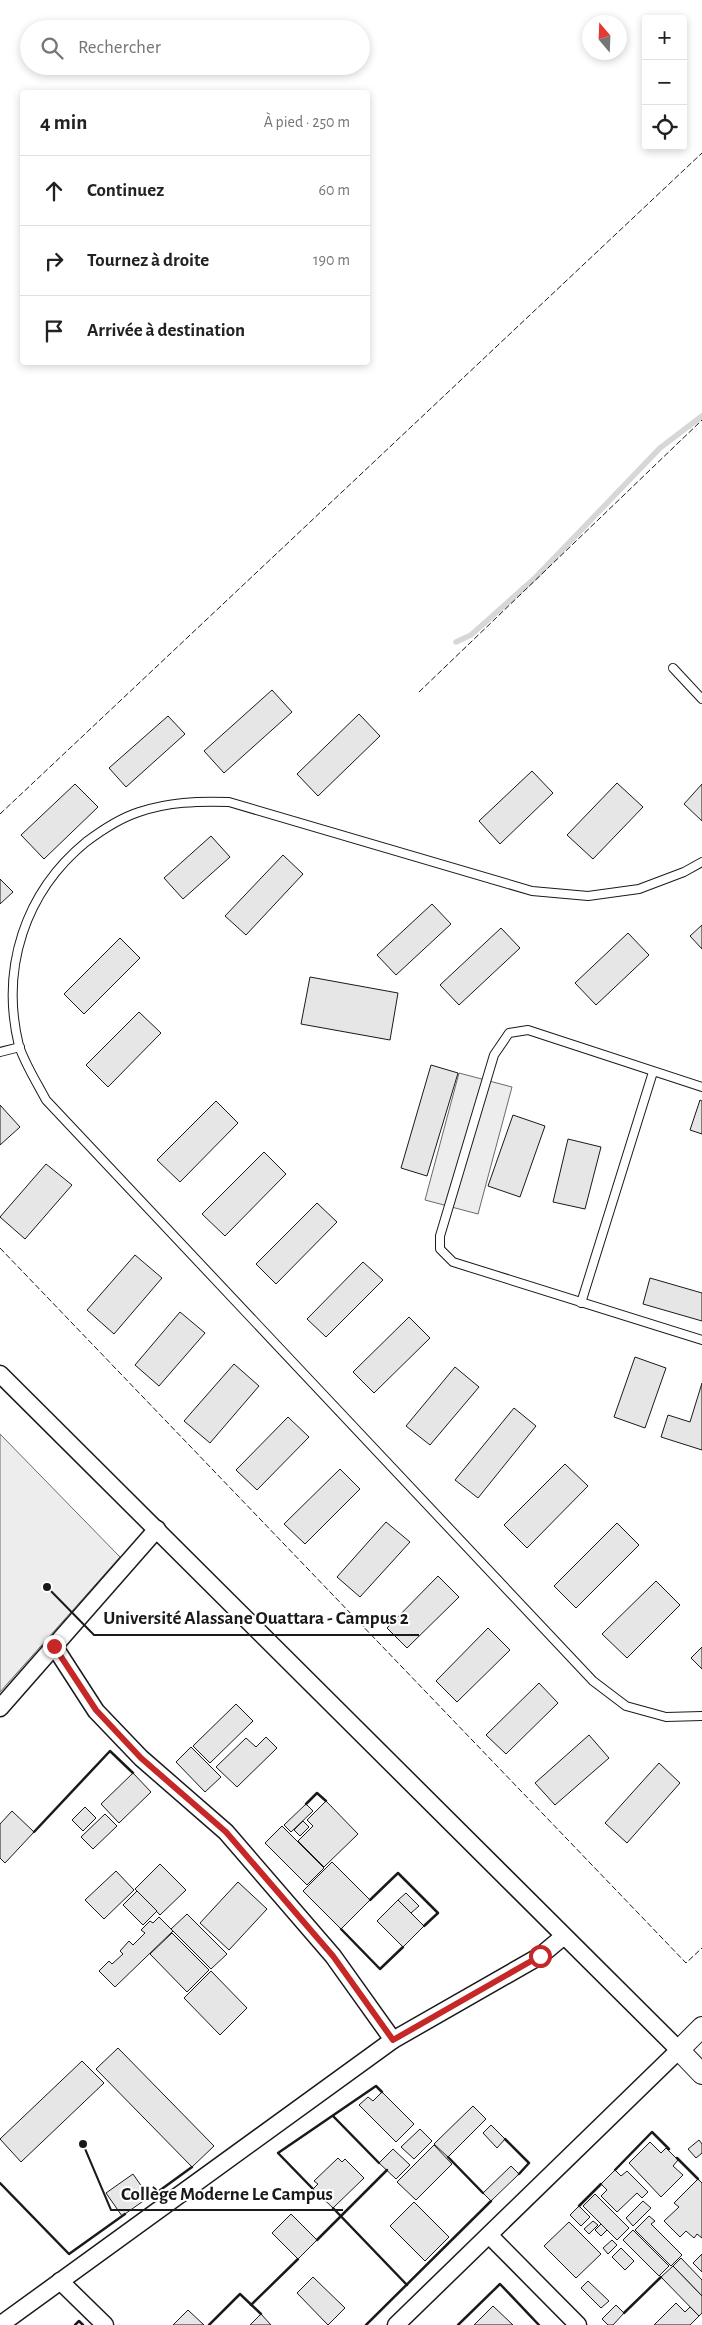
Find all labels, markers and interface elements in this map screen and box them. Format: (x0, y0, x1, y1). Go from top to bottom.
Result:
north arrow (582, 15, 627, 60)
map controls (642, 15, 687, 150)
button: + (642, 15, 687, 60)
search box (20, 20, 370, 75)
icon: search (38, 34, 66, 62)
text: Rechercher (78, 38, 161, 57)
button: − (642, 60, 687, 105)
button: locate (642, 105, 687, 150)
text: 4 min (40, 112, 87, 133)
text: À pied · 250 m (264, 114, 350, 130)
icon: ahead (40, 177, 68, 205)
text: Continuez (87, 181, 164, 200)
text: 60 m (319, 182, 350, 198)
icon: right (40, 247, 68, 275)
text: Tournez à droite (87, 251, 209, 270)
text: 190 m (313, 252, 350, 268)
icon: arrive (40, 317, 68, 345)
text: Arrivée à destination (87, 321, 245, 340)
callout: Université Alassane Ouattara - Campus 2 (94, 1601, 419, 1635)
text: Université Alassane Ouattara - Campus 2 (103, 1609, 409, 1628)
route end (43, 1635, 66, 1658)
route start (529, 1945, 552, 1968)
callout: Collège Moderne Le Campus (111, 2176, 343, 2210)
text: Collège Moderne Le Campus (121, 2185, 333, 2204)

